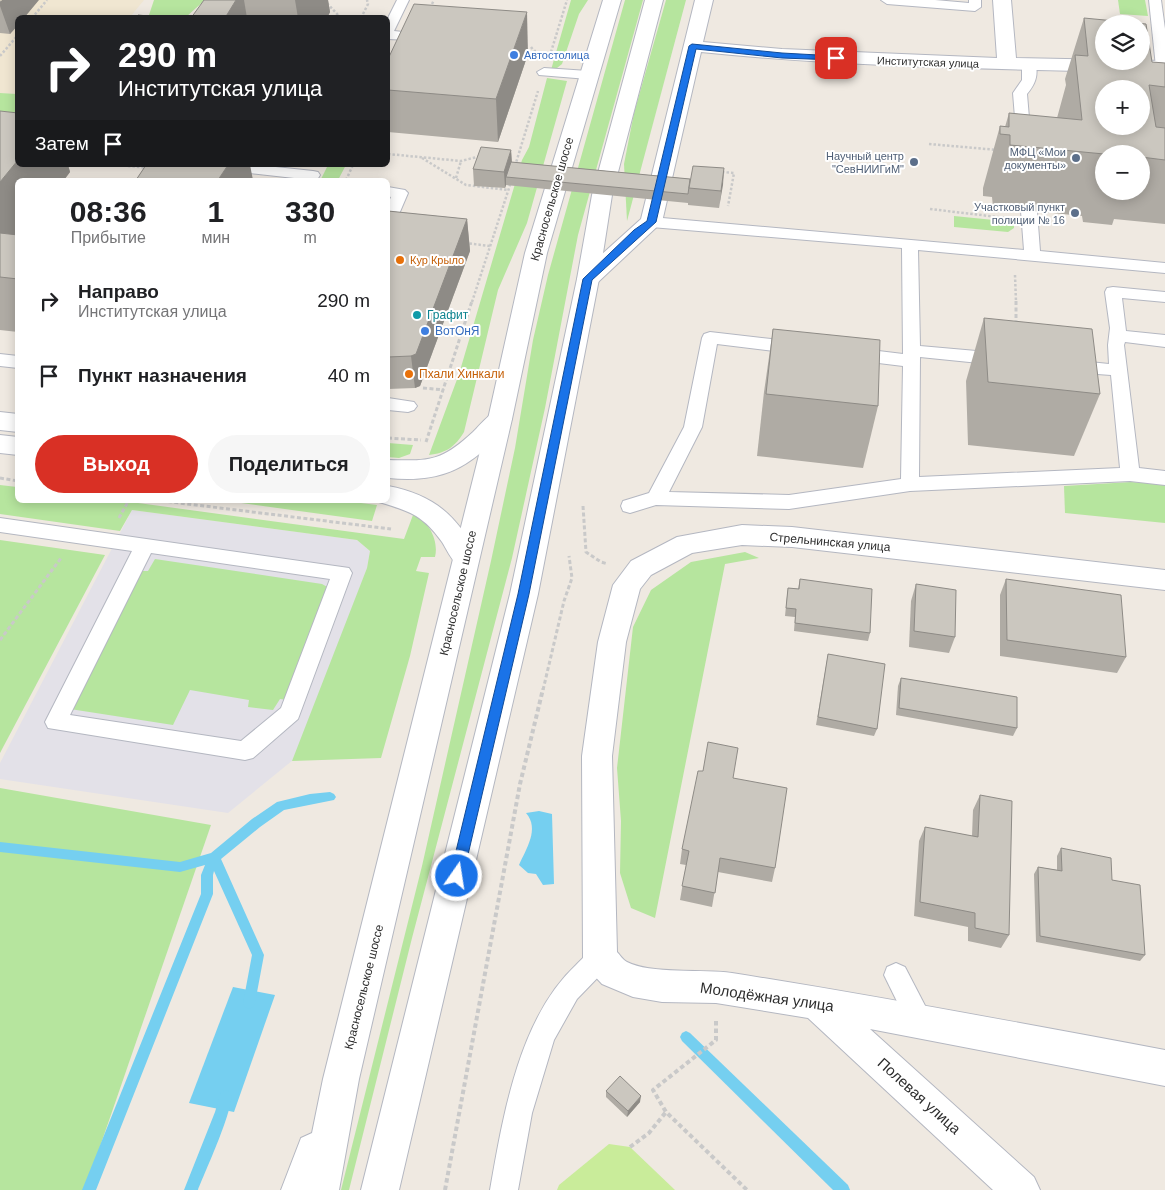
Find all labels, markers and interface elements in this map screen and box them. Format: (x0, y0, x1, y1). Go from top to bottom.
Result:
map controls (1095, 15, 1150, 200)
button: layers (1095, 15, 1150, 70)
icon: right (35, 35, 100, 100)
text: 290 m (118, 35, 217, 74)
pin (815, 37, 857, 79)
icon: arrive (822, 44, 850, 72)
marker: Автостолица (508, 49, 520, 61)
place label: Автостолица (524, 49, 590, 61)
street label: Институтская улица (877, 54, 980, 70)
text: Институтская улица (118, 76, 322, 101)
button: + (1095, 80, 1150, 135)
icon: arrive (99, 130, 127, 158)
text: Затем (35, 133, 89, 154)
street label: Красносельское шоссе (528, 135, 576, 263)
button: − (1095, 145, 1150, 200)
place label: МФЦ «Мои документы» (1004, 146, 1066, 171)
place label: Научный центр "СевНИИГиМ" (826, 150, 904, 175)
marker: МФЦ «Мои документы» (1070, 152, 1082, 164)
marker: Научный центр "СевНИИГиМ" (908, 156, 920, 168)
text: 08:36 (70, 195, 147, 228)
text: 1 (207, 195, 224, 228)
text: 330 (285, 195, 335, 228)
place label: Участковый пункт полиции № 16 (974, 201, 1065, 226)
marker: Участковый пункт полиции № 16 (1069, 207, 1081, 219)
text: Прибытие (71, 229, 146, 246)
text: мин (201, 229, 230, 246)
text: m (303, 229, 317, 246)
marker: Кур Крыло (394, 254, 406, 266)
place label: Кур Крыло (410, 254, 464, 266)
text: Направо (78, 281, 159, 302)
icon: right (35, 287, 63, 315)
text: 290 m (317, 290, 370, 311)
text: Институтская улица (78, 303, 227, 320)
place label: Графит (427, 308, 469, 322)
marker: Графит (411, 309, 423, 321)
place label: ВотОнЯ (435, 324, 480, 338)
marker: ВотОнЯ (419, 325, 431, 337)
icon: arrive (35, 362, 63, 390)
text: Пункт назначения (78, 365, 247, 386)
text: 40 m (328, 365, 370, 386)
place label: Пхали Хинкали (419, 367, 504, 381)
marker: Пхали Хинкали (403, 368, 415, 380)
button: Выход (35, 435, 198, 493)
button: Поделиться (208, 435, 370, 493)
street label: Красносельское шоссе (437, 529, 479, 657)
street label: Стрельнинская улица (769, 530, 891, 554)
position arrow (430, 849, 482, 901)
street label: Красносельское шоссе (342, 923, 386, 1051)
street label: Молодёжная улица (699, 979, 836, 1014)
street label: Полевая улица (874, 1054, 965, 1138)

